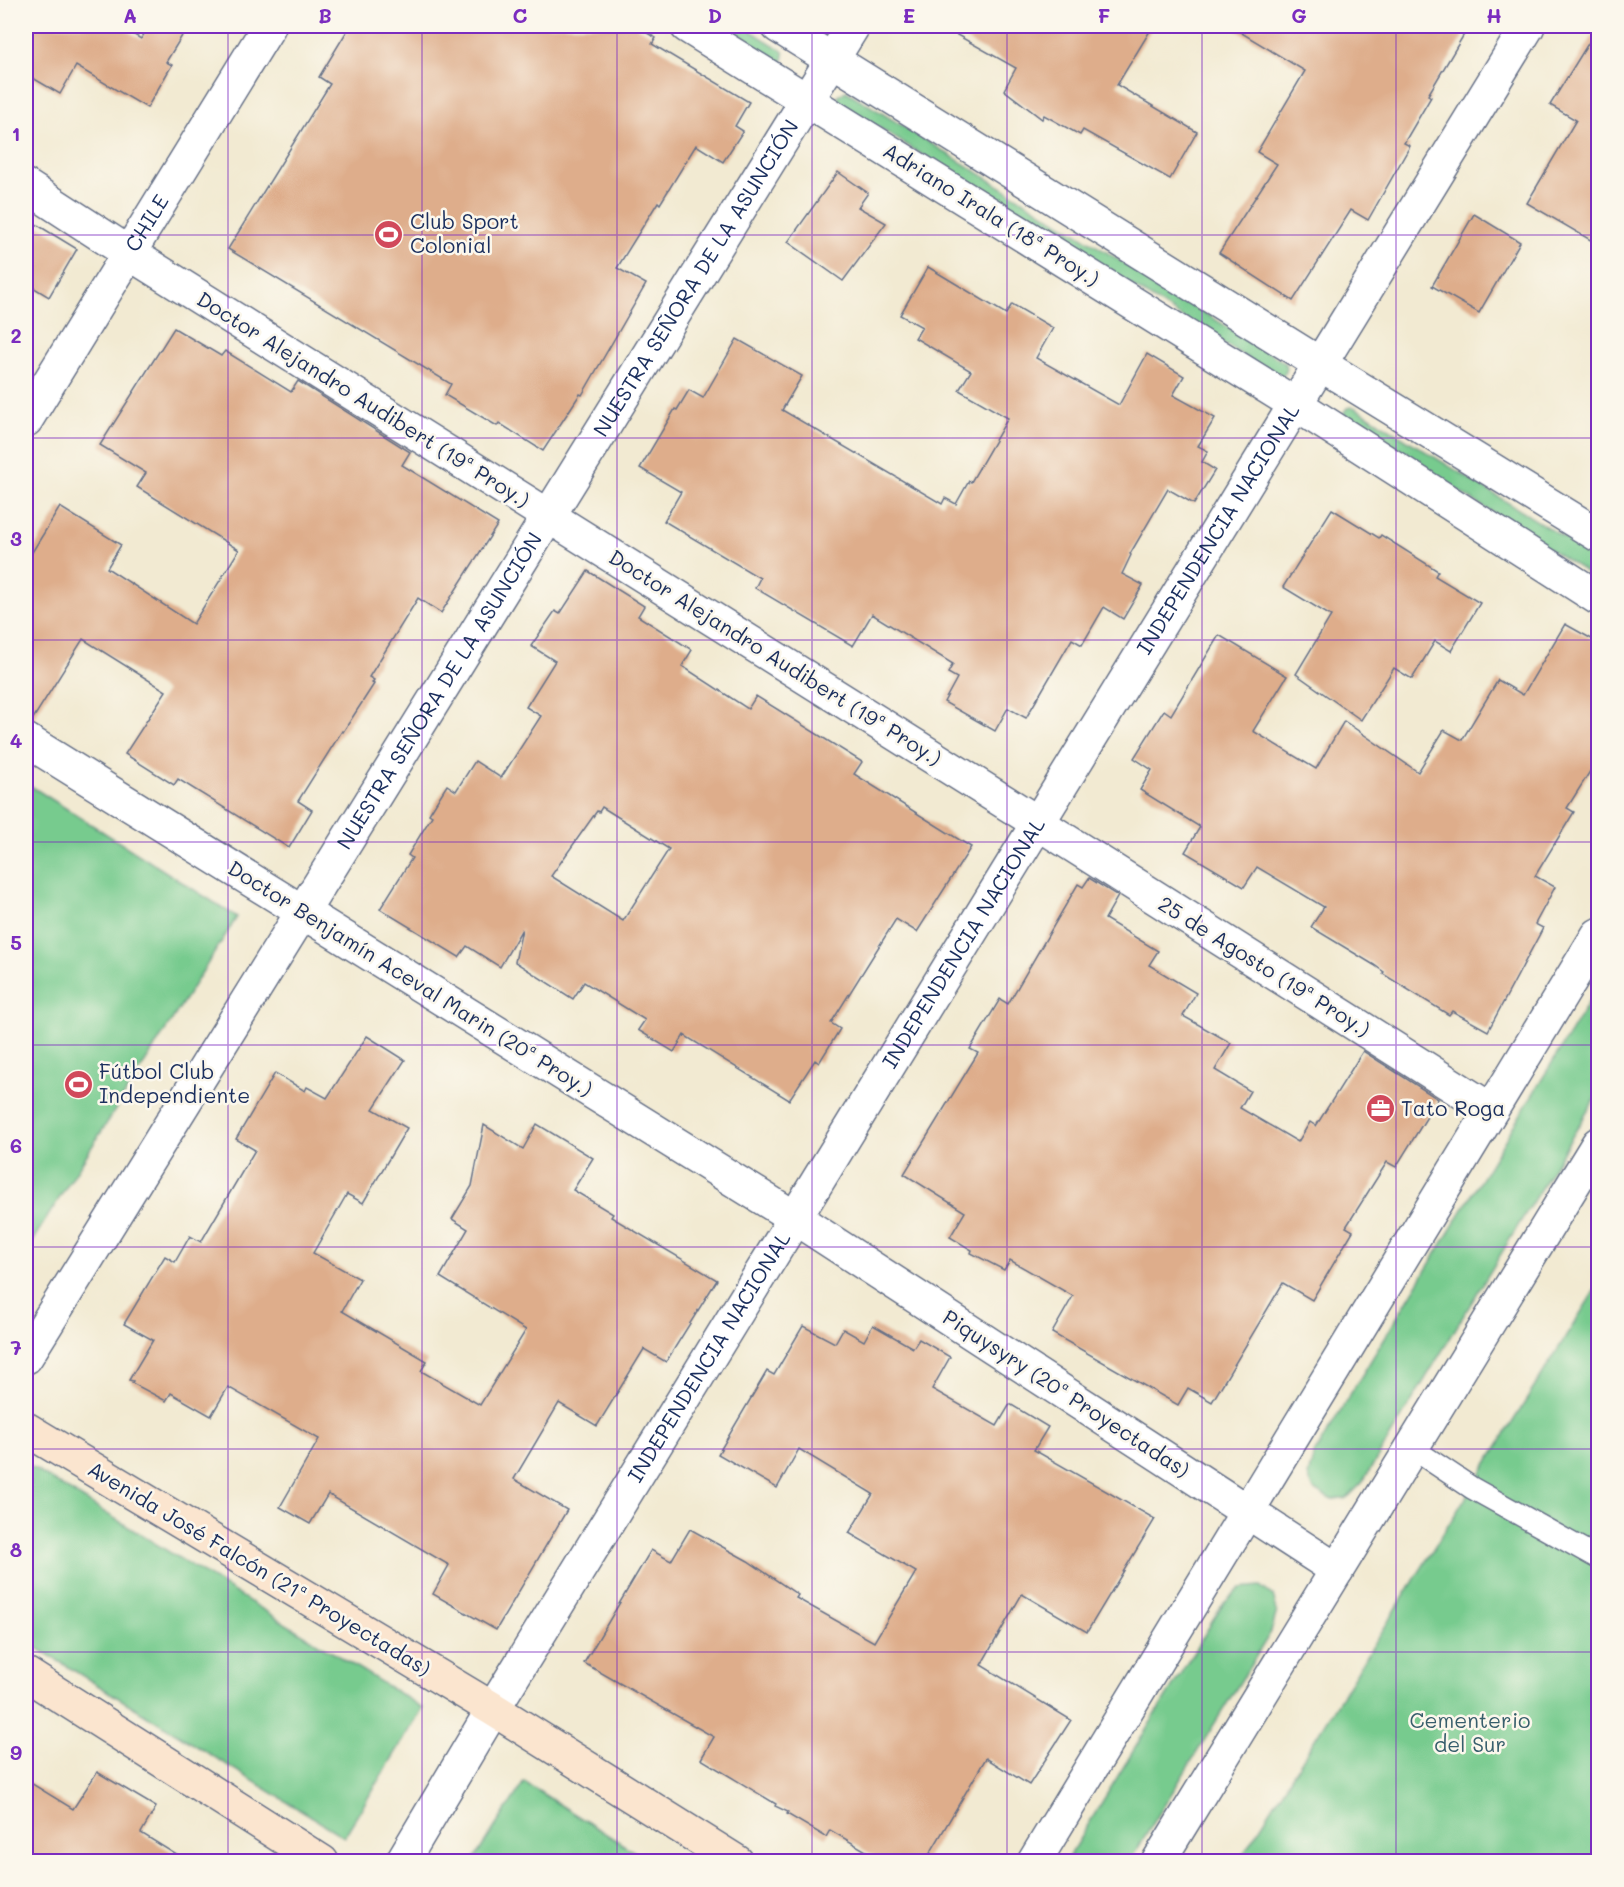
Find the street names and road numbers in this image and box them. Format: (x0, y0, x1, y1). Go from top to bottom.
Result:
street label: NUESTRA SEÑORA DE LA ASUNCIÓN (586, 114, 804, 441)
street label: Adriano Irala (18ª Proy.) (879, 136, 1105, 291)
street label: CHILE (118, 189, 174, 256)
street label: Doctor Alejandro Audibert (19ª Proy.) (192, 285, 535, 513)
street label: INDEPENDENCIA NACIONAL (1130, 398, 1305, 659)
street label: NUESTRA SEÑORA DE LA ASUNCIÓN (330, 527, 547, 854)
street label: Doctor Alejandro Audibert (19ª Proy.) (604, 543, 947, 771)
street label: INDEPENDENCIA NACIONAL (875, 812, 1050, 1073)
street label: Doctor Benjamín Aceval Marin (20ª Proy.) (223, 854, 598, 1102)
street label: 25 de Agosto (19ª Proy.) (1154, 889, 1376, 1042)
street label: INDEPENDENCIA NACIONAL (621, 1226, 795, 1487)
street label: Piquysyry (20ª Proyectadas) (938, 1303, 1195, 1483)
street label: Avenida José Falcón (21ª Proyectadas) (83, 1454, 436, 1681)

